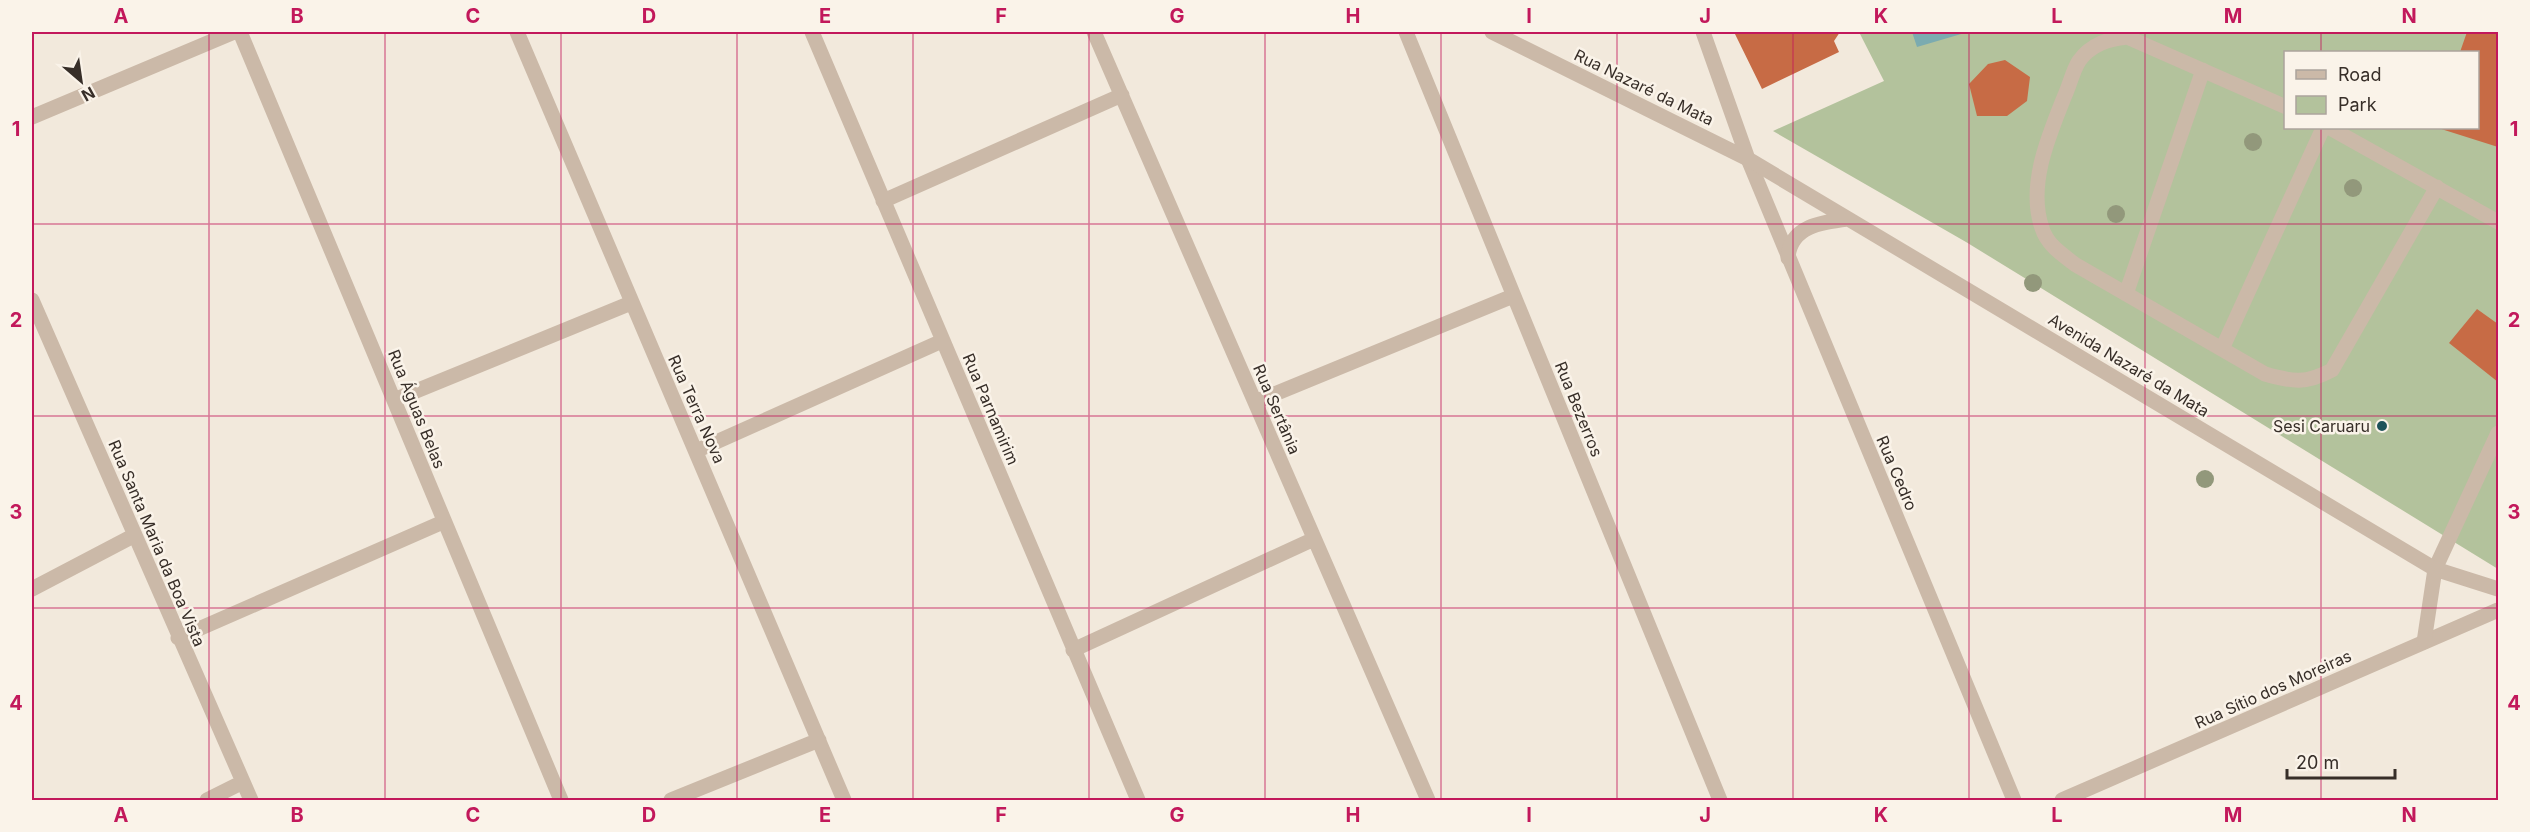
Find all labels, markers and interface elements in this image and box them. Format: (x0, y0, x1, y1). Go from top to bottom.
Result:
text: A (114, 4, 129, 28)
text: B (290, 4, 304, 28)
text: C (466, 4, 480, 28)
text: D (642, 4, 656, 28)
text: E (819, 4, 831, 28)
text: F (995, 4, 1007, 28)
text: G (1169, 4, 1185, 28)
text: H (1346, 4, 1360, 28)
text: I (1526, 4, 1532, 28)
text: J (1699, 4, 1711, 28)
text: K (1874, 4, 1888, 28)
text: L (2051, 4, 2063, 28)
text: M (2224, 4, 2242, 28)
text: N (2401, 4, 2417, 28)
street label: Rua Nazaré da Mata (1571, 45, 1717, 129)
north arrow (51, 51, 111, 111)
legend (2284, 51, 2479, 129)
text: Road (2338, 64, 2381, 85)
text: N (78, 82, 98, 106)
text: Park (2338, 94, 2377, 115)
text: 1 (12, 117, 20, 141)
text: 1 (2510, 117, 2518, 141)
text: 2 (10, 308, 22, 332)
text: 2 (2508, 308, 2520, 332)
street label: Avenida Nazaré da Mata (2045, 309, 2213, 421)
street label: Rua Águas Belas (384, 347, 450, 471)
street label: Rua Parnamirim (959, 350, 1023, 468)
street label: Rua Terra Nova (664, 352, 730, 466)
street label: Rua Bezerros (1551, 359, 1607, 459)
street label: Rua Sertânia (1249, 361, 1305, 457)
place label: Sesi Caruaru (2273, 416, 2370, 436)
marker: Sesi Caruaru (2375, 419, 2389, 433)
street label: Rua Cedro (1872, 433, 1922, 513)
street label: Rua Santa Maria da Boa Vista (104, 437, 210, 649)
text: 3 (10, 500, 22, 524)
text: 3 (2508, 500, 2520, 524)
street label: Rua Sítio dos Moreiras (2192, 645, 2354, 733)
text: 4 (9, 691, 23, 715)
text: 4 (2507, 691, 2521, 715)
scale bar (2287, 742, 2395, 780)
text: 20 m (2296, 752, 2339, 773)
text: A (114, 803, 129, 827)
text: B (290, 803, 304, 827)
text: C (466, 803, 480, 827)
text: D (642, 803, 656, 827)
text: E (819, 803, 831, 827)
text: F (995, 803, 1007, 827)
text: G (1169, 803, 1185, 827)
text: H (1346, 803, 1360, 827)
text: I (1526, 803, 1532, 827)
text: J (1699, 803, 1711, 827)
text: K (1874, 803, 1888, 827)
text: L (2051, 803, 2063, 827)
text: M (2224, 803, 2242, 827)
text: N (2401, 803, 2417, 827)

